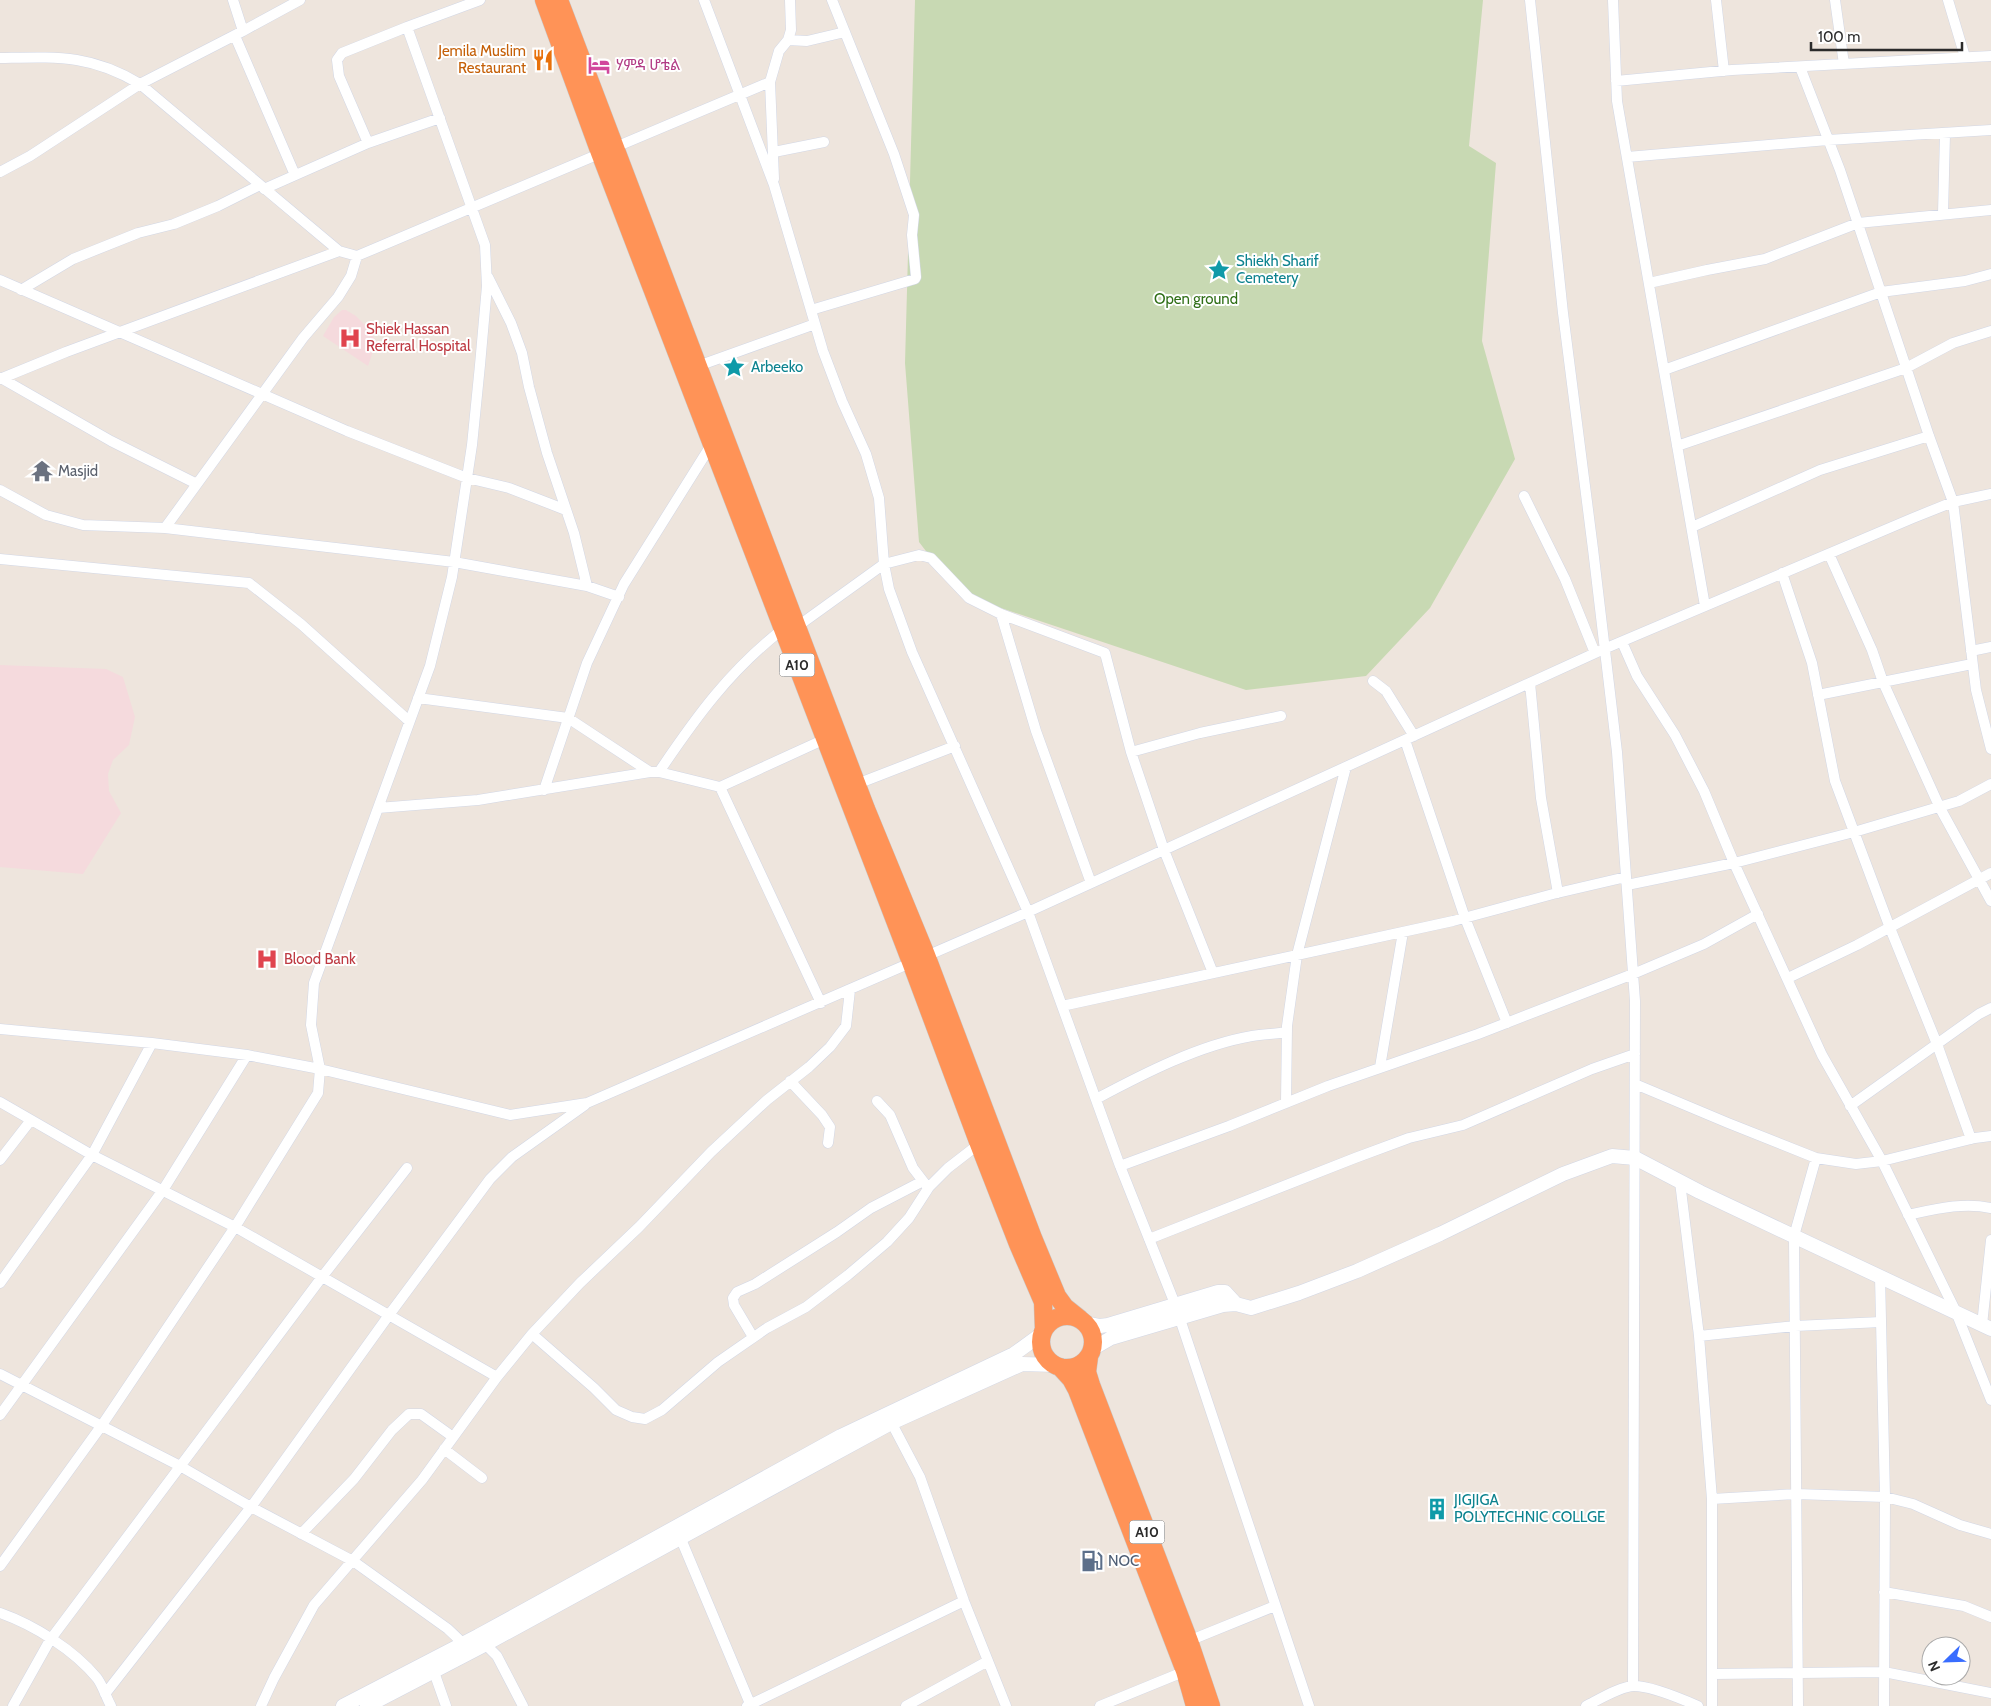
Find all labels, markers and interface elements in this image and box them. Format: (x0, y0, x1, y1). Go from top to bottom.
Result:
scale bar (1811, 20, 1962, 52)
text: 100 m (1818, 28, 1860, 46)
place label: Jemila Muslim Restaurant (437, 42, 526, 77)
restaurant icon: Jemila Muslim Restaurant (530, 47, 556, 73)
hotel icon: ሃምዳ ሆቴል (586, 52, 612, 78)
place label: ሃምዳ ሆቴል (616, 56, 680, 74)
place label: Shiekh Sharif Cemetery (1236, 252, 1319, 287)
place icon: Shiekh Sharif Cemetery (1206, 257, 1232, 283)
park label: Open ground (1154, 290, 1238, 308)
place label: Shiek Hassan Referral Hospital (366, 320, 471, 355)
hospital icon: Shiek Hassan Referral Hospital (337, 325, 363, 351)
place icon: Arbeeko (721, 354, 747, 380)
place label: Arbeeko (751, 358, 803, 376)
temple icon: Masjid (29, 458, 55, 484)
place label: Masjid (58, 462, 98, 480)
road number: A10 (780, 654, 814, 676)
hospital icon: Blood Bank (254, 946, 280, 972)
place label: Blood Bank (284, 950, 356, 968)
place label: JIGJIGA POLYTECHNIC COLLGE (1453, 1491, 1605, 1526)
building icon: JIGJIGA POLYTECHNIC COLLGE (1424, 1496, 1450, 1522)
road number: A10 (1130, 1520, 1164, 1544)
fuel station icon: NOC (1079, 1548, 1105, 1574)
place label: NOC (1108, 1552, 1139, 1570)
north arrow (1921, 1636, 1971, 1686)
text: N (1924, 1658, 1944, 1674)

